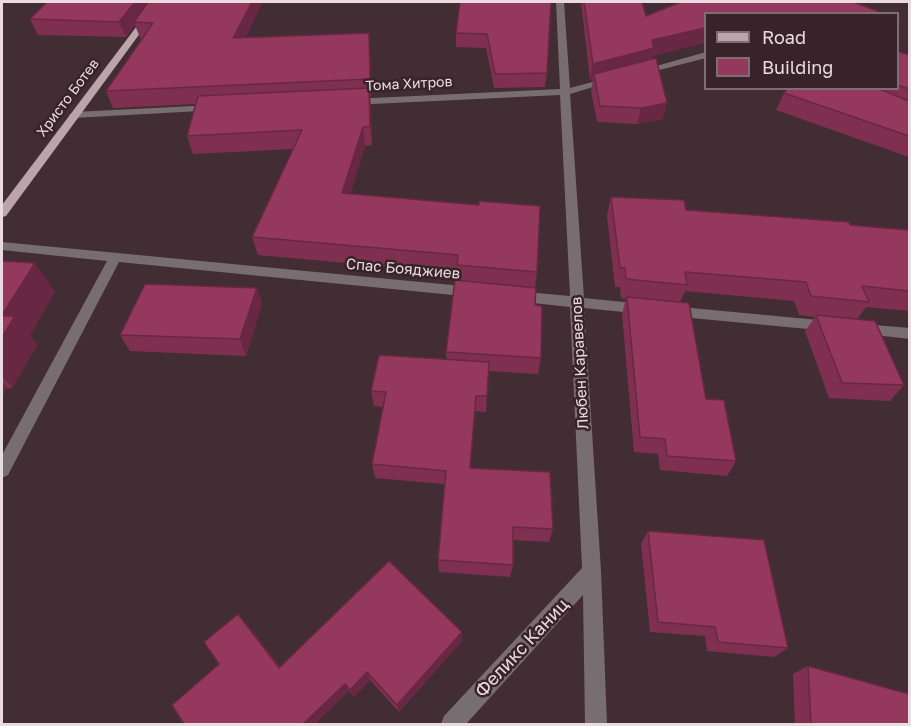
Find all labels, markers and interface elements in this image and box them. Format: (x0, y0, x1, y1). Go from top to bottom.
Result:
legend (704, 12, 899, 90)
text: Road (762, 26, 806, 48)
street label: Христо Ботев (33, 56, 103, 140)
text: Building (762, 56, 833, 78)
street label: Тома Хитров (365, 73, 453, 95)
street label: Спас Бояджиев (345, 255, 461, 283)
street label: Любен Каравелов (568, 296, 592, 430)
street label: Феликс Каниц (471, 594, 573, 702)

